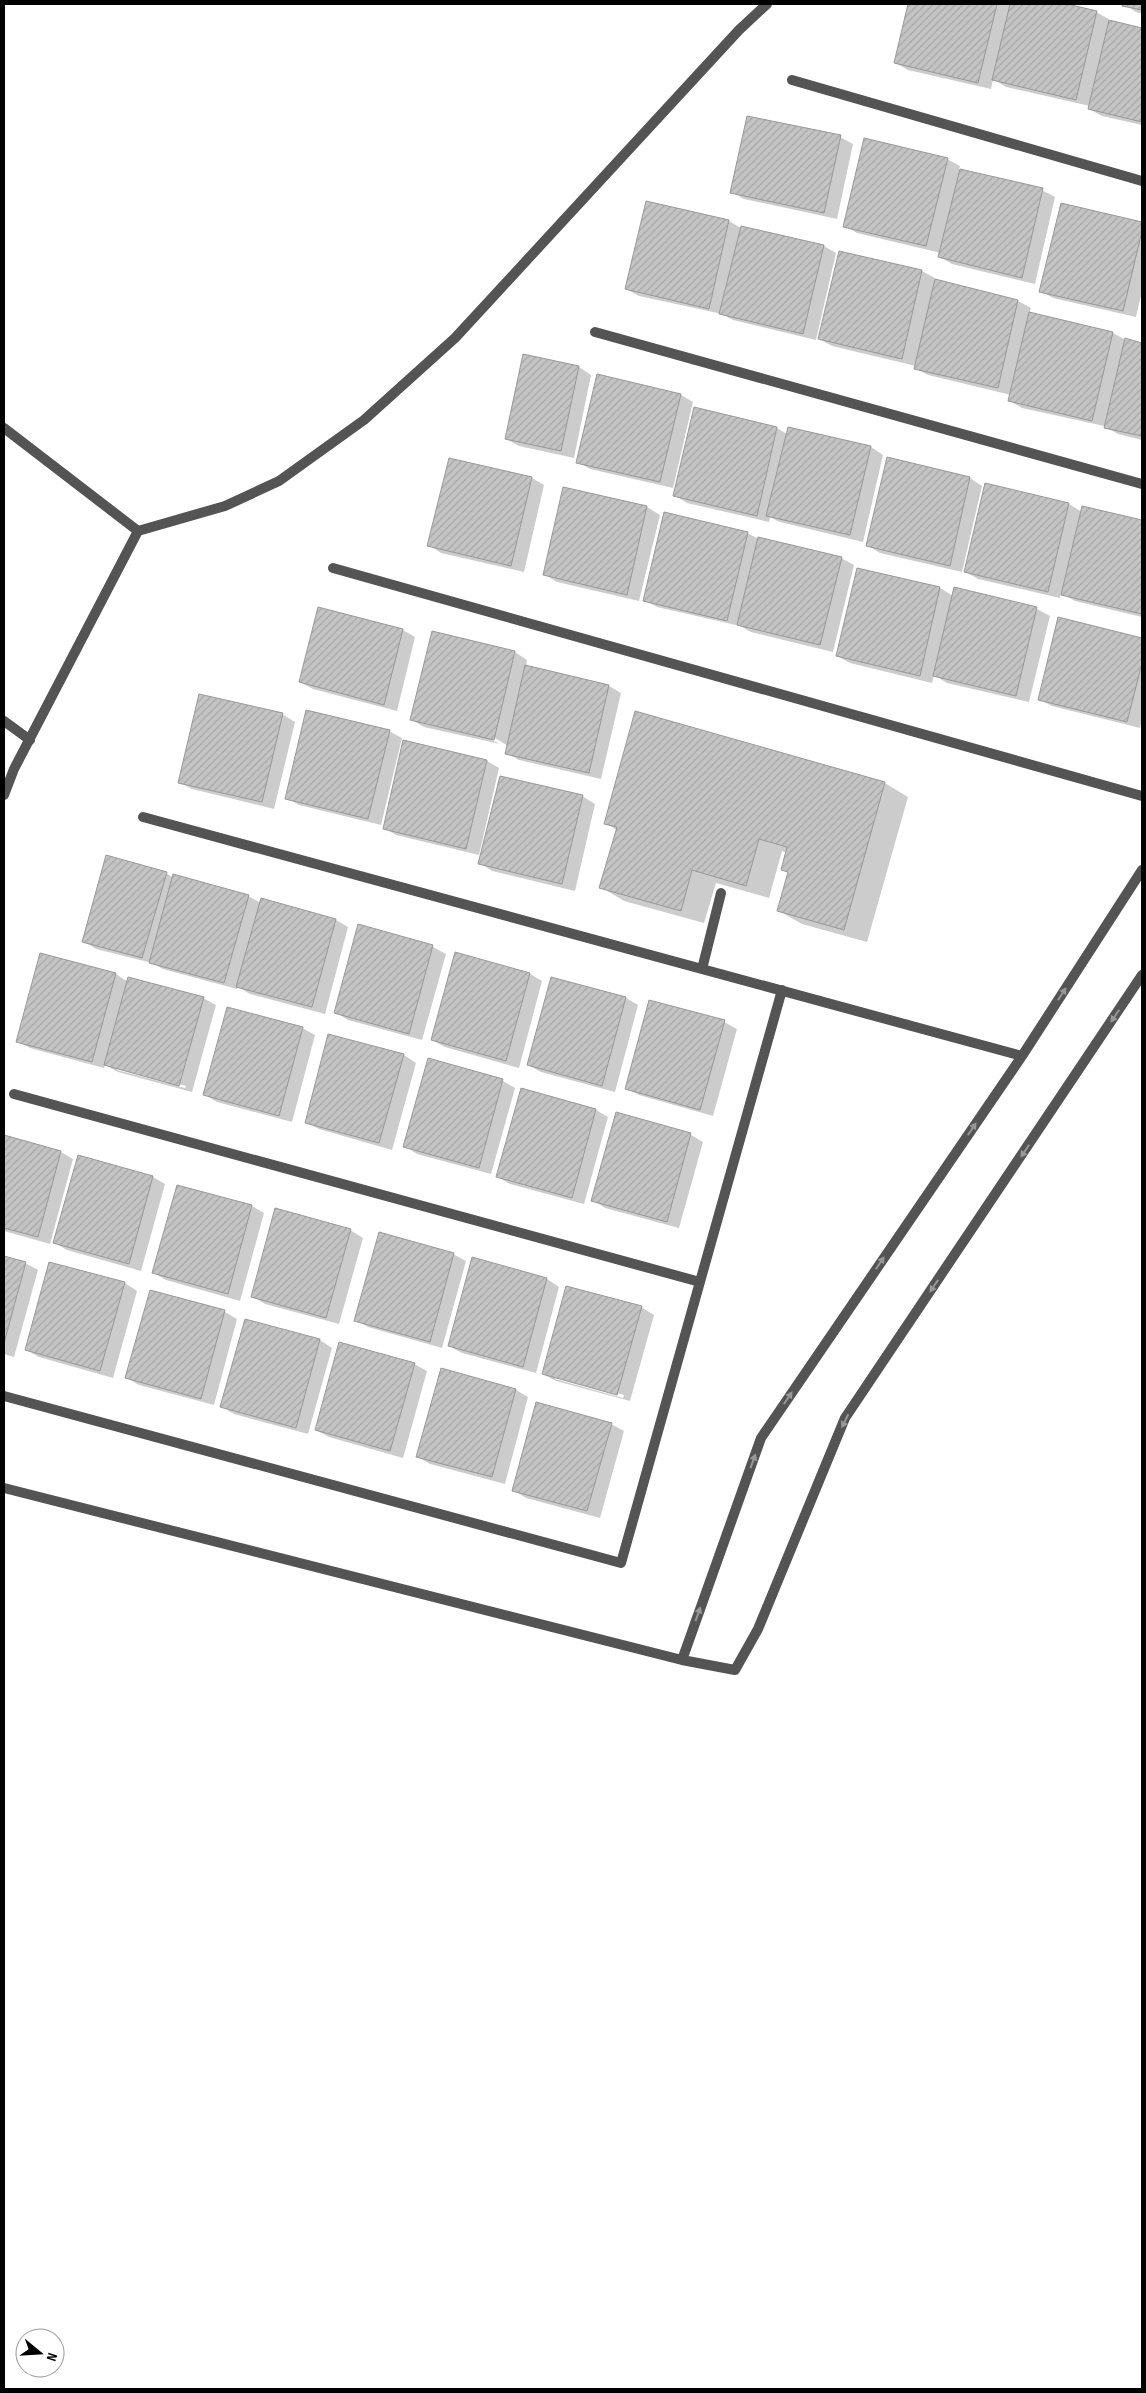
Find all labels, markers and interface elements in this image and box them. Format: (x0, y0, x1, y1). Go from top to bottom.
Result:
one-way arrow (1057, 987, 1066, 1001)
one-way arrow (1110, 1009, 1120, 1023)
one-way arrow (967, 1122, 976, 1136)
one-way arrow (1020, 1144, 1029, 1158)
one-way arrow (875, 1257, 885, 1270)
one-way arrow (929, 1279, 939, 1293)
one-way arrow (783, 1391, 793, 1405)
one-way arrow (840, 1414, 849, 1429)
one-way arrow (750, 1453, 757, 1468)
one-way arrow (695, 1606, 702, 1621)
north arrow (15, 2328, 65, 2378)
text: N (43, 2351, 61, 2363)

